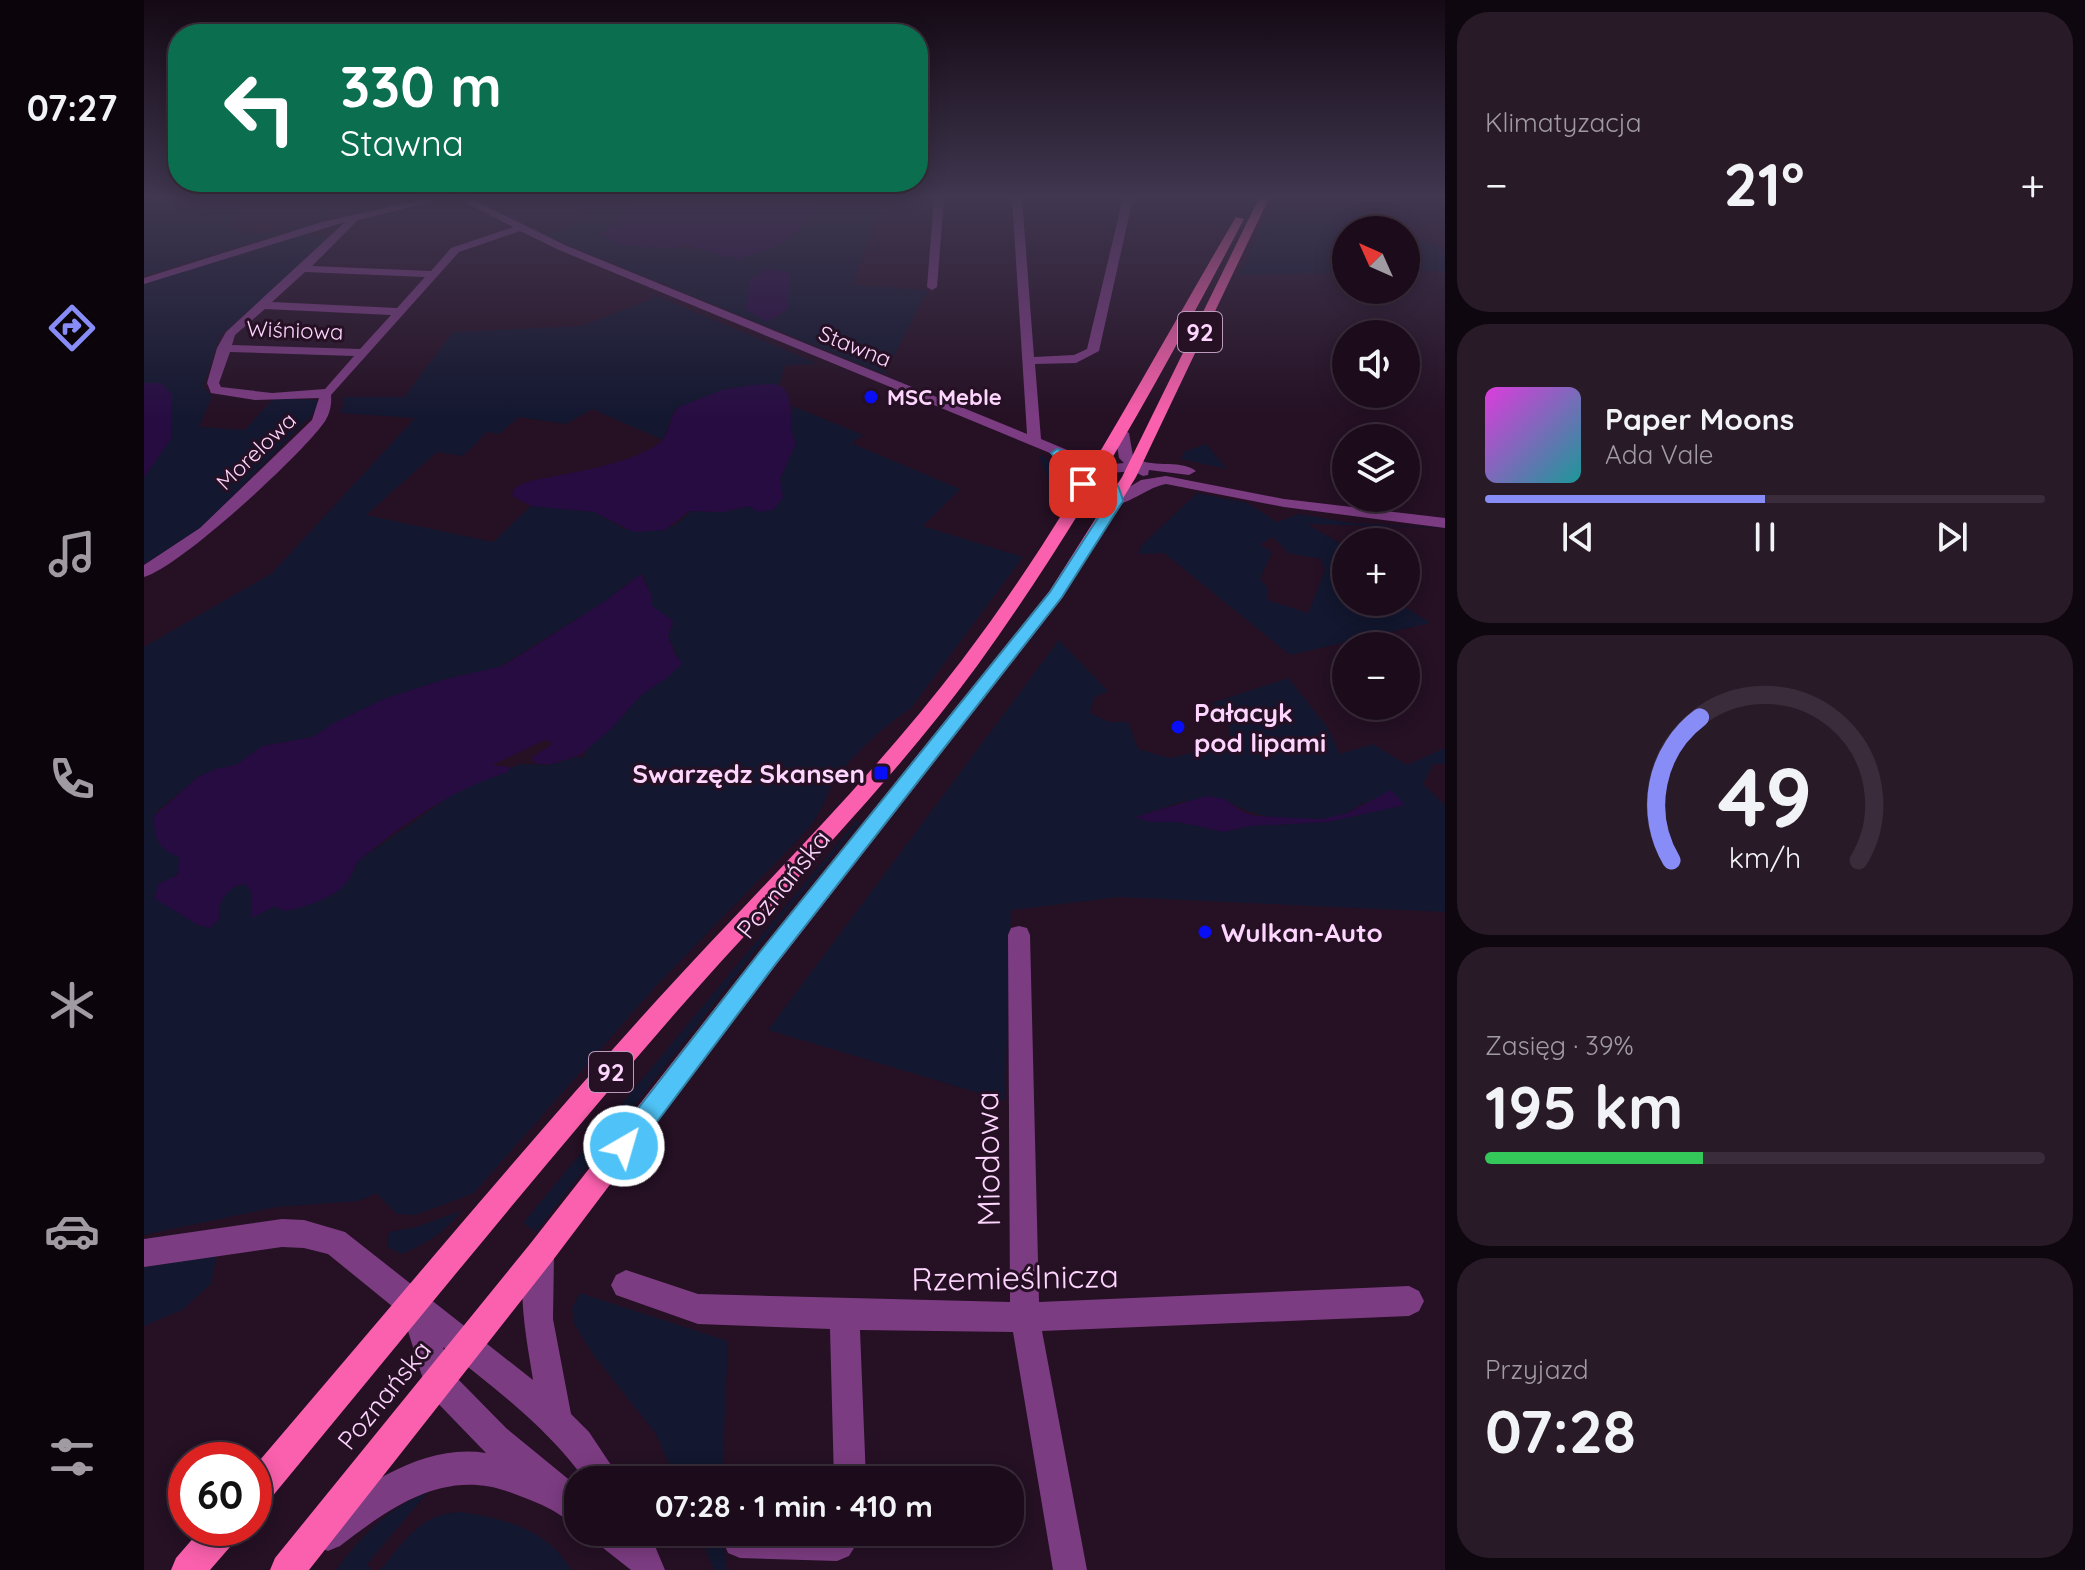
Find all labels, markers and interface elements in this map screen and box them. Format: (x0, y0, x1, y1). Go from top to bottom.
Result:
text: 330 m (340, 51, 502, 121)
icon: left (208, 56, 312, 160)
text: 07:27 (27, 85, 117, 130)
text: Klimatyzacja (1485, 106, 1642, 139)
text: Stawna (340, 120, 464, 165)
text: 21° (1724, 146, 1805, 221)
text: − (1485, 157, 1508, 212)
text: + (2020, 157, 2045, 212)
north arrow (1332, 216, 1420, 304)
map controls (1332, 216, 1420, 720)
icon: directions (44, 300, 100, 356)
road number: 92 (1178, 312, 1222, 352)
street label: Wiśniowa (246, 314, 344, 346)
street label: Stawna (815, 319, 895, 373)
button: sound (1332, 320, 1420, 408)
place label: MSC Meble (887, 383, 1002, 411)
marker: MSC Meble (862, 388, 880, 406)
text: Paper Moons (1605, 400, 1794, 438)
street label: Morelowa (210, 406, 302, 496)
button: layers (1332, 424, 1420, 512)
text: Ada Vale (1605, 438, 1714, 471)
pin (1049, 450, 1117, 518)
icon: arrive (1061, 462, 1105, 506)
icon: previous (1556, 515, 1600, 559)
icon: pause (1743, 515, 1787, 559)
icon: next (1930, 515, 1974, 559)
icon: music (44, 526, 100, 582)
button: + (1332, 528, 1420, 616)
button: − (1332, 632, 1420, 720)
place label: Pałacyk pod lipami (1194, 696, 1326, 759)
marker: Pałacyk pod lipami (1169, 718, 1187, 736)
text: 49 (1718, 744, 1812, 848)
icon: phone (44, 751, 100, 807)
place label: Swarzędz Skansen (633, 757, 865, 790)
marker: Swarzędz Skansen (872, 764, 890, 782)
street label: Poznańska (729, 823, 837, 945)
text: km/h (1729, 839, 1801, 875)
place label: Wulkan-Auto (1221, 916, 1383, 949)
marker: Wulkan-Auto (1196, 923, 1214, 941)
icon: climate (44, 977, 100, 1033)
text: Zasięg · 39% (1485, 1029, 1634, 1062)
road number: 92 (589, 1052, 633, 1092)
text: 195 km (1485, 1069, 1683, 1144)
street label: Miodowa (966, 1091, 1008, 1227)
position arrow (582, 1104, 666, 1188)
icon: car (44, 1203, 100, 1259)
street label: Rzemieślnicza (911, 1255, 1119, 1299)
street label: Poznańska (330, 1334, 438, 1456)
text: Przyjazd (1485, 1353, 1588, 1386)
text: 07:28 (1485, 1393, 1636, 1468)
icon: filters (44, 1429, 100, 1485)
speed limit sign: 60 (168, 1442, 272, 1546)
text: 07:28 · 1 min · 410 m (655, 1487, 933, 1525)

